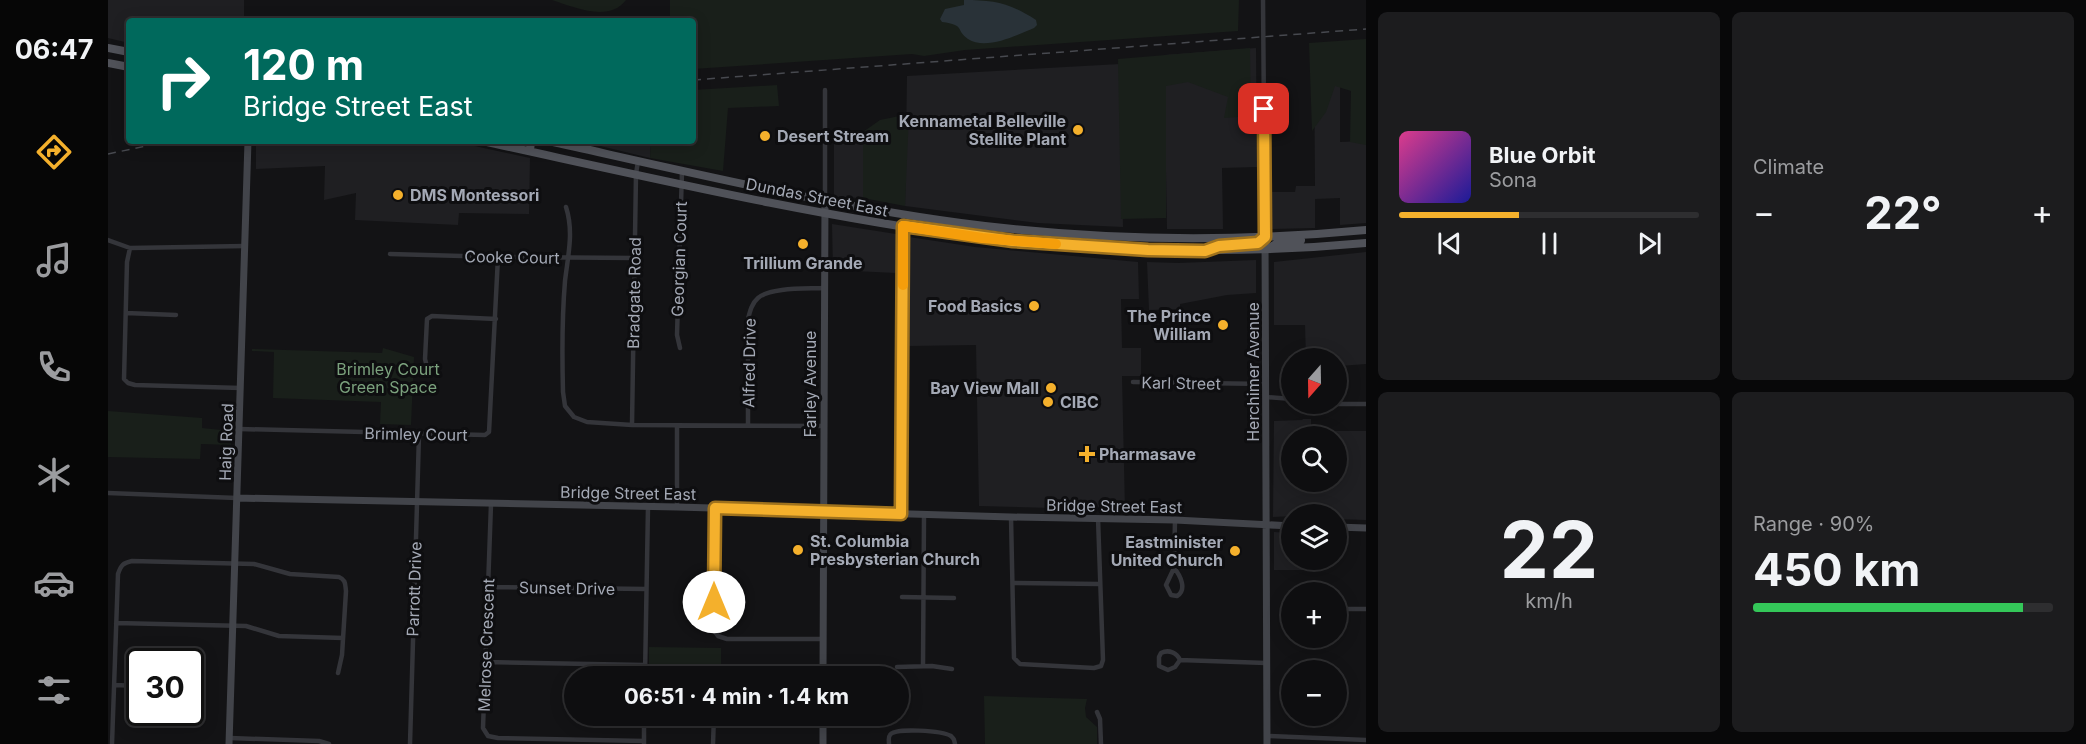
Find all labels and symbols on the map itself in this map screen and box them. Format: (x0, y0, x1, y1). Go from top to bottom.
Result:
pin (1238, 83, 1289, 134)
place label: Kennametal Belleville Stellite Plant (899, 111, 1066, 149)
marker: Kennametal Belleville Stellite Plant (1071, 123, 1085, 137)
place label: Desert Stream (777, 126, 889, 146)
marker: Desert Stream (758, 129, 772, 143)
street label: Dundas Street East (744, 173, 890, 221)
place label: DMS Montessori (410, 185, 539, 205)
marker: DMS Montessori (391, 188, 405, 202)
street label: Georgian Court (667, 201, 691, 317)
street label: Bradgate Road (623, 237, 645, 349)
marker: Trillium Grande (796, 237, 810, 251)
street label: Cooke Court (464, 246, 560, 268)
place label: Trillium Grande (743, 253, 863, 273)
place label: Food Basics (928, 296, 1022, 316)
marker: Food Basics (1027, 299, 1041, 313)
street label: Herchimer Avenue (1243, 302, 1263, 442)
place label: The Prince William (1127, 306, 1211, 344)
street label: Alfred Drive (738, 318, 760, 408)
marker: The Prince William (1216, 318, 1230, 332)
street label: Farley Avenue (800, 331, 820, 437)
north arrow (1281, 348, 1347, 414)
park label: Brimley Court Green Space (336, 359, 440, 397)
street label: Karl Street (1141, 372, 1221, 394)
place label: Bay View Mall (930, 378, 1039, 398)
marker: Bay View Mall (1044, 381, 1058, 395)
place label: CIBC (1060, 392, 1099, 412)
marker: CIBC (1041, 395, 1055, 409)
street label: Haig Road (215, 403, 237, 481)
street label: Brimley Court (364, 423, 468, 445)
place label: Pharmasave (1099, 444, 1196, 464)
marker: Pharmasave (1080, 447, 1094, 461)
street label: Bridge Street East (560, 482, 696, 504)
street label: Bridge Street East (1046, 495, 1182, 517)
place label: St. Columbia Presbysterian Church (810, 531, 980, 569)
place label: Eastminister United Church (1111, 532, 1223, 570)
street label: Parrott Drive (402, 541, 426, 637)
marker: St. Columbia Presbysterian Church (791, 543, 805, 557)
marker: Eastminister United Church (1228, 544, 1242, 558)
position arrow (682, 570, 746, 634)
street label: Sunset Drive (519, 577, 615, 599)
street label: Melrose Crescent (474, 578, 498, 712)
speed limit sign: 30 (126, 648, 204, 726)

